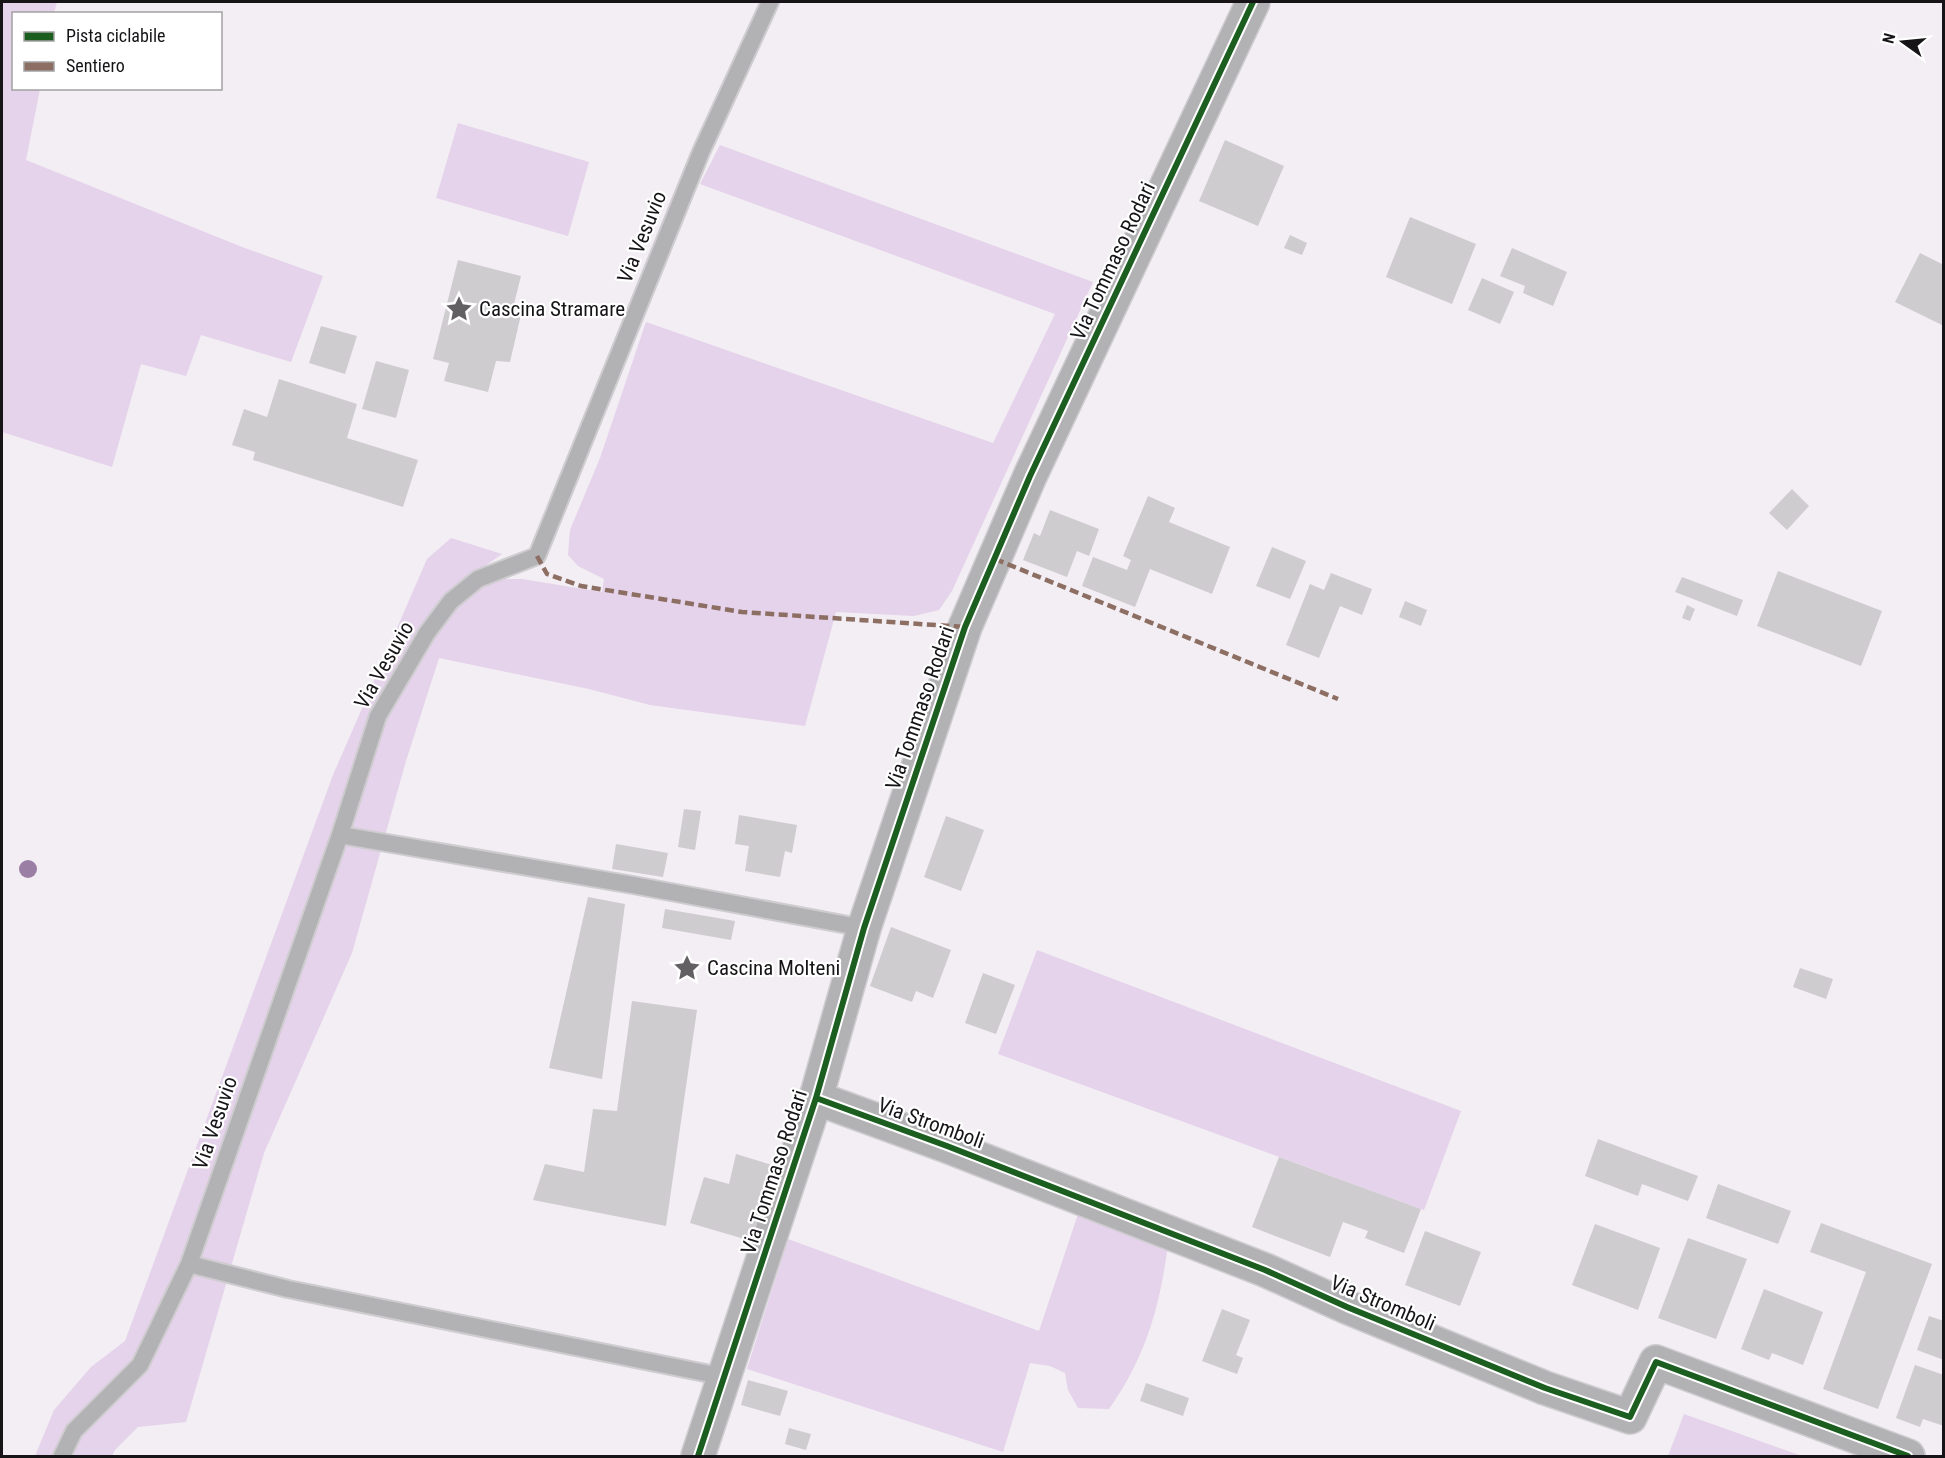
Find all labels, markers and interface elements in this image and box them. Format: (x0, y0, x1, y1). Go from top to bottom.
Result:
legend (12, 12, 222, 90)
north arrow (1873, 12, 1933, 72)
text: Pista ciclabile (66, 25, 165, 46)
text: N (1879, 31, 1899, 45)
text: Sentiero (66, 55, 125, 76)
street label: Via Tommaso Rodari (1066, 178, 1160, 344)
street label: Via Vesuvio (613, 188, 671, 286)
place icon: Cascina Stramare (444, 294, 474, 324)
place label: Cascina Stramare (479, 297, 625, 321)
street label: Via Vesuvio (349, 617, 419, 713)
street label: Via Tommaso Rodari (881, 623, 959, 793)
place icon: Cascina Molteni (672, 953, 702, 983)
place label: Cascina Molteni (707, 956, 840, 980)
street label: Via Vesuvio (188, 1073, 242, 1173)
street label: Via Tommaso Rodari (736, 1087, 812, 1257)
street label: Via Stromboli (874, 1093, 988, 1153)
street label: Via Stromboli (1327, 1270, 1439, 1336)

